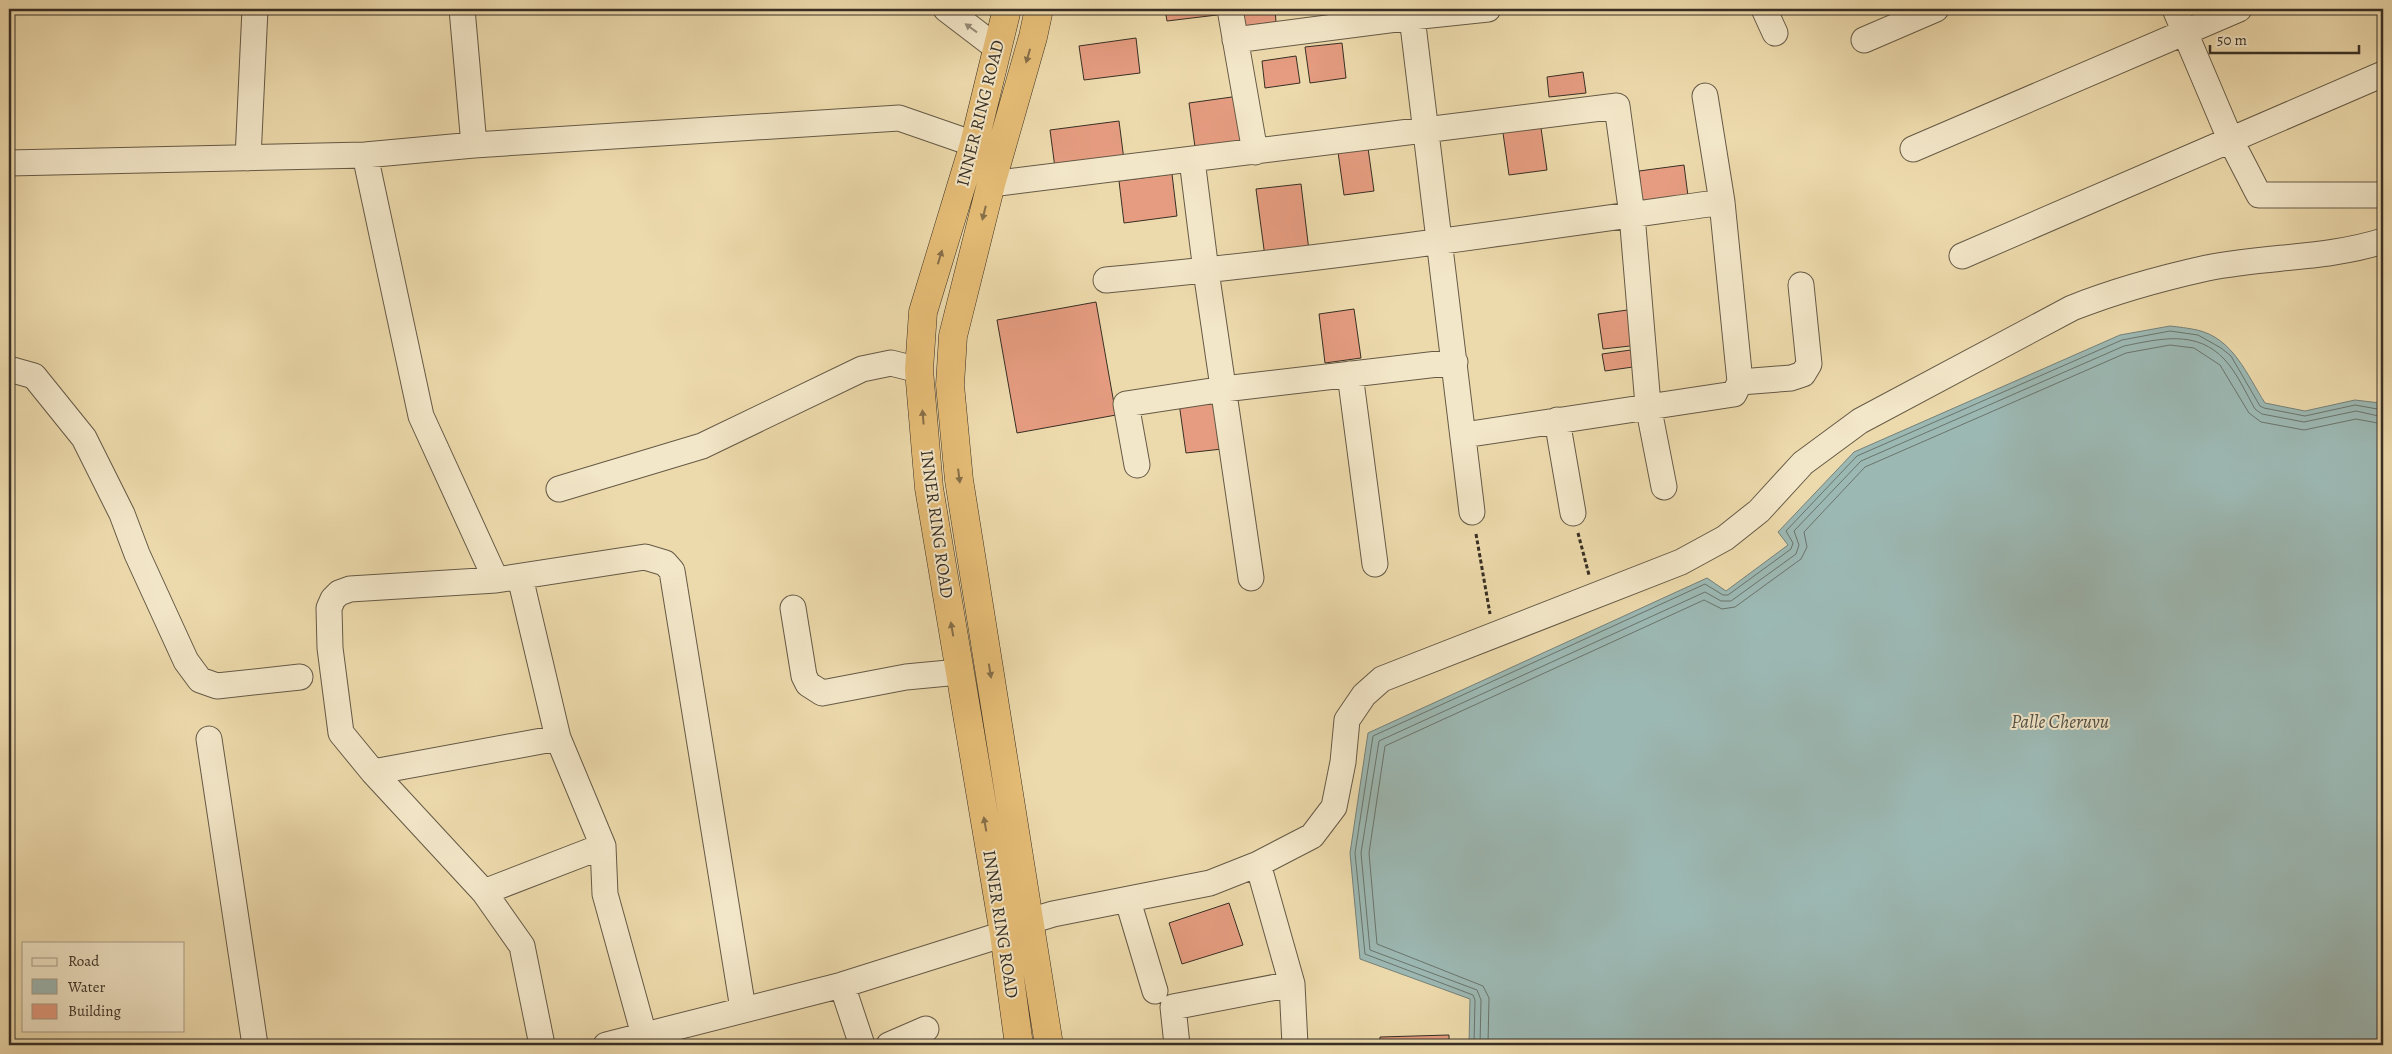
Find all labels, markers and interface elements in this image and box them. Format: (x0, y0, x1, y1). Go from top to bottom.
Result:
scale bar (2210, 22, 2358, 54)
one-way arrow (964, 23, 978, 33)
text: 50 m (2217, 30, 2247, 50)
street label: INNER RING ROAD (950, 37, 1010, 189)
one-way arrow (1024, 49, 1032, 64)
one-way arrow (980, 205, 988, 220)
one-way arrow (936, 249, 944, 264)
one-way arrow (918, 408, 926, 424)
street label: INNER RING ROAD (915, 448, 959, 600)
one-way arrow (955, 468, 963, 484)
one-way arrow (948, 621, 956, 637)
one-way arrow (986, 663, 994, 679)
water label: Palle Cheruvu (2011, 709, 2109, 735)
one-way arrow (981, 816, 989, 832)
street label: INNER RING ROAD (977, 848, 1025, 1000)
legend (22, 942, 185, 1032)
text: Road (68, 951, 100, 971)
text: Water (67, 977, 105, 997)
text: Building (68, 1001, 121, 1021)

